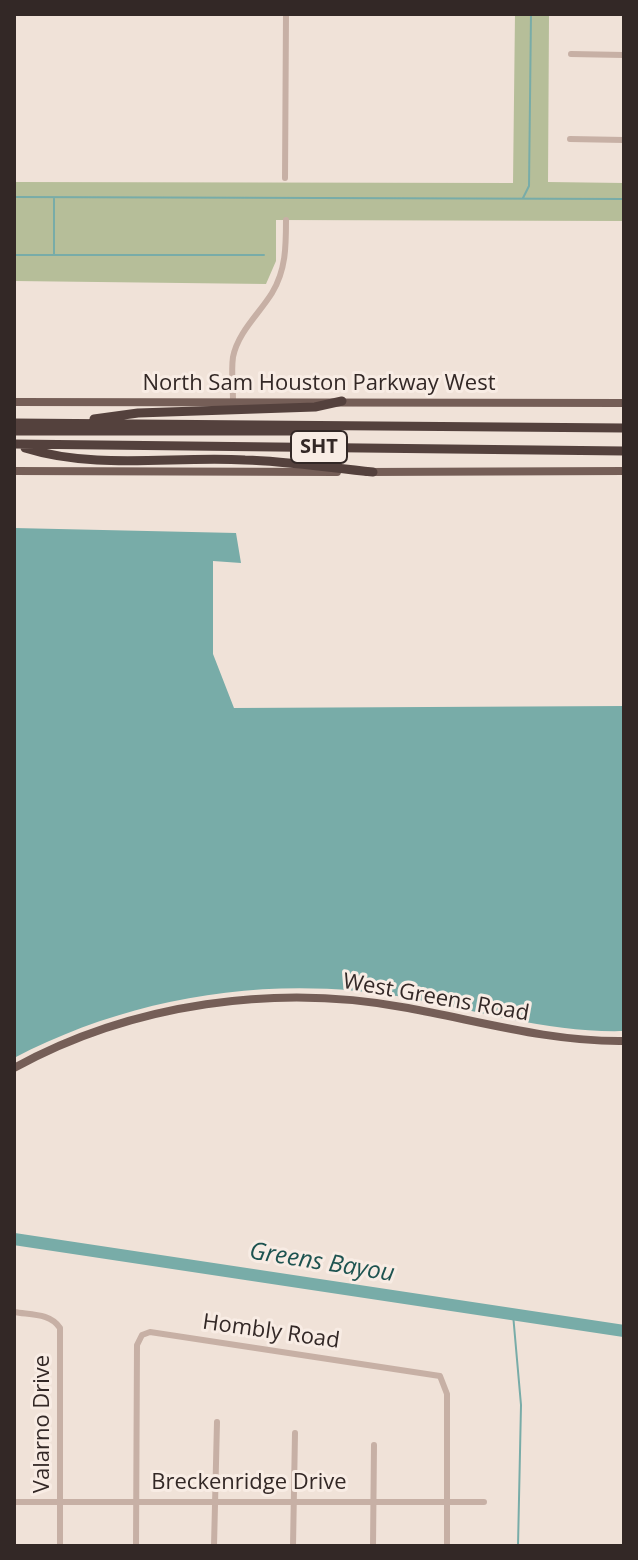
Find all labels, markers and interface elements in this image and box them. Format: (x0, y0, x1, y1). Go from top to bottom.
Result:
street label: North Sam Houston Parkway West (143, 371, 495, 397)
road number: SHT (291, 431, 347, 463)
street label: West Greens Road (341, 969, 531, 1027)
water label: Greens Bayou (247, 1237, 397, 1289)
street label: Hombly Road (201, 1309, 341, 1355)
street label: Valarno Drive (30, 1355, 56, 1493)
street label: Breckenridge Drive (151, 1470, 347, 1496)

